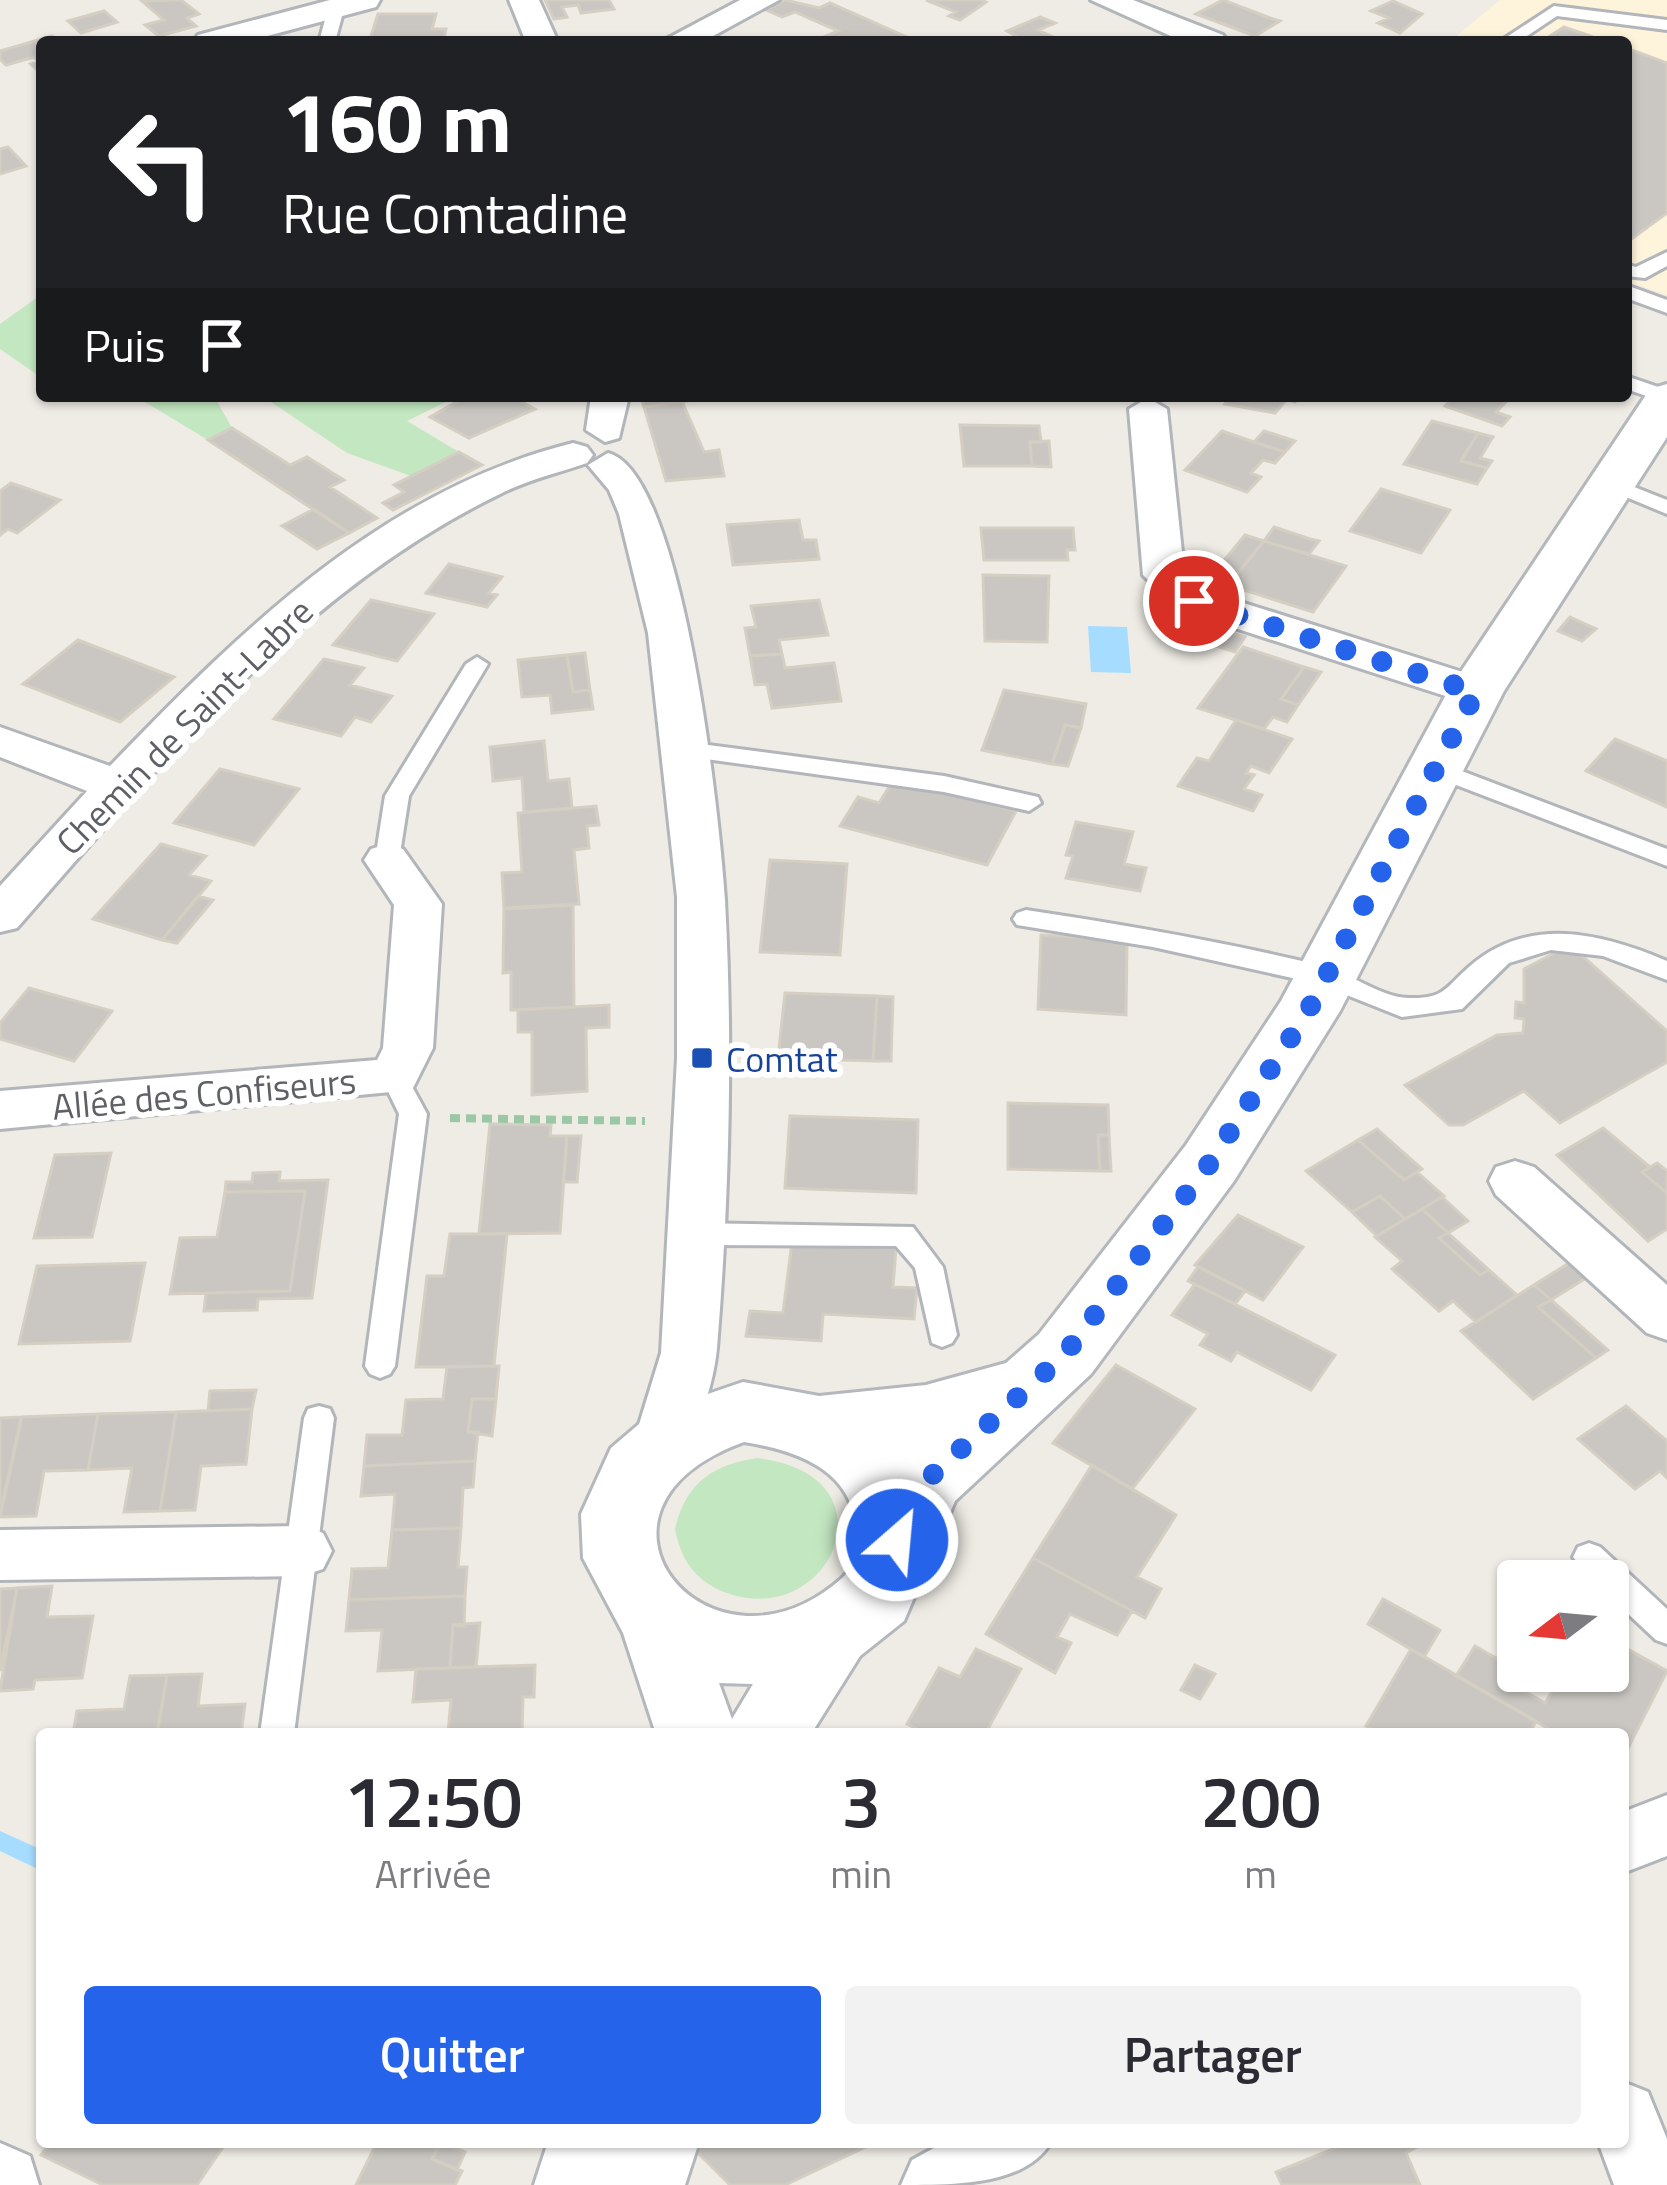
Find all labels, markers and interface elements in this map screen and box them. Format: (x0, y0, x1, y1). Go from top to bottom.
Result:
text: 160 m (282, 57, 512, 185)
icon: left (84, 84, 240, 240)
text: Rue Comtadine (282, 172, 628, 254)
text: Puis (84, 311, 165, 379)
icon: arrive (189, 312, 255, 378)
pin (1143, 550, 1245, 652)
icon: arrive (1161, 568, 1227, 634)
street label: Chemin de Saint-Labre (43, 585, 325, 867)
place label: Comtat (726, 1031, 838, 1086)
marker: Comtat (689, 1045, 715, 1071)
street label: Allée des Confiseurs (50, 1052, 358, 1134)
position arrow (834, 1477, 960, 1603)
north arrow (1497, 1560, 1629, 1692)
map controls (1497, 1560, 1629, 1692)
text: 12:50 (344, 1745, 522, 1855)
text: 3 (841, 1745, 881, 1855)
text: 200 (1200, 1745, 1321, 1855)
text: Arrivée (375, 1844, 491, 1903)
text: min (830, 1844, 892, 1903)
text: m (1244, 1844, 1277, 1903)
button: Quitter (84, 1986, 821, 2124)
button: Partager (845, 1986, 1581, 2124)

